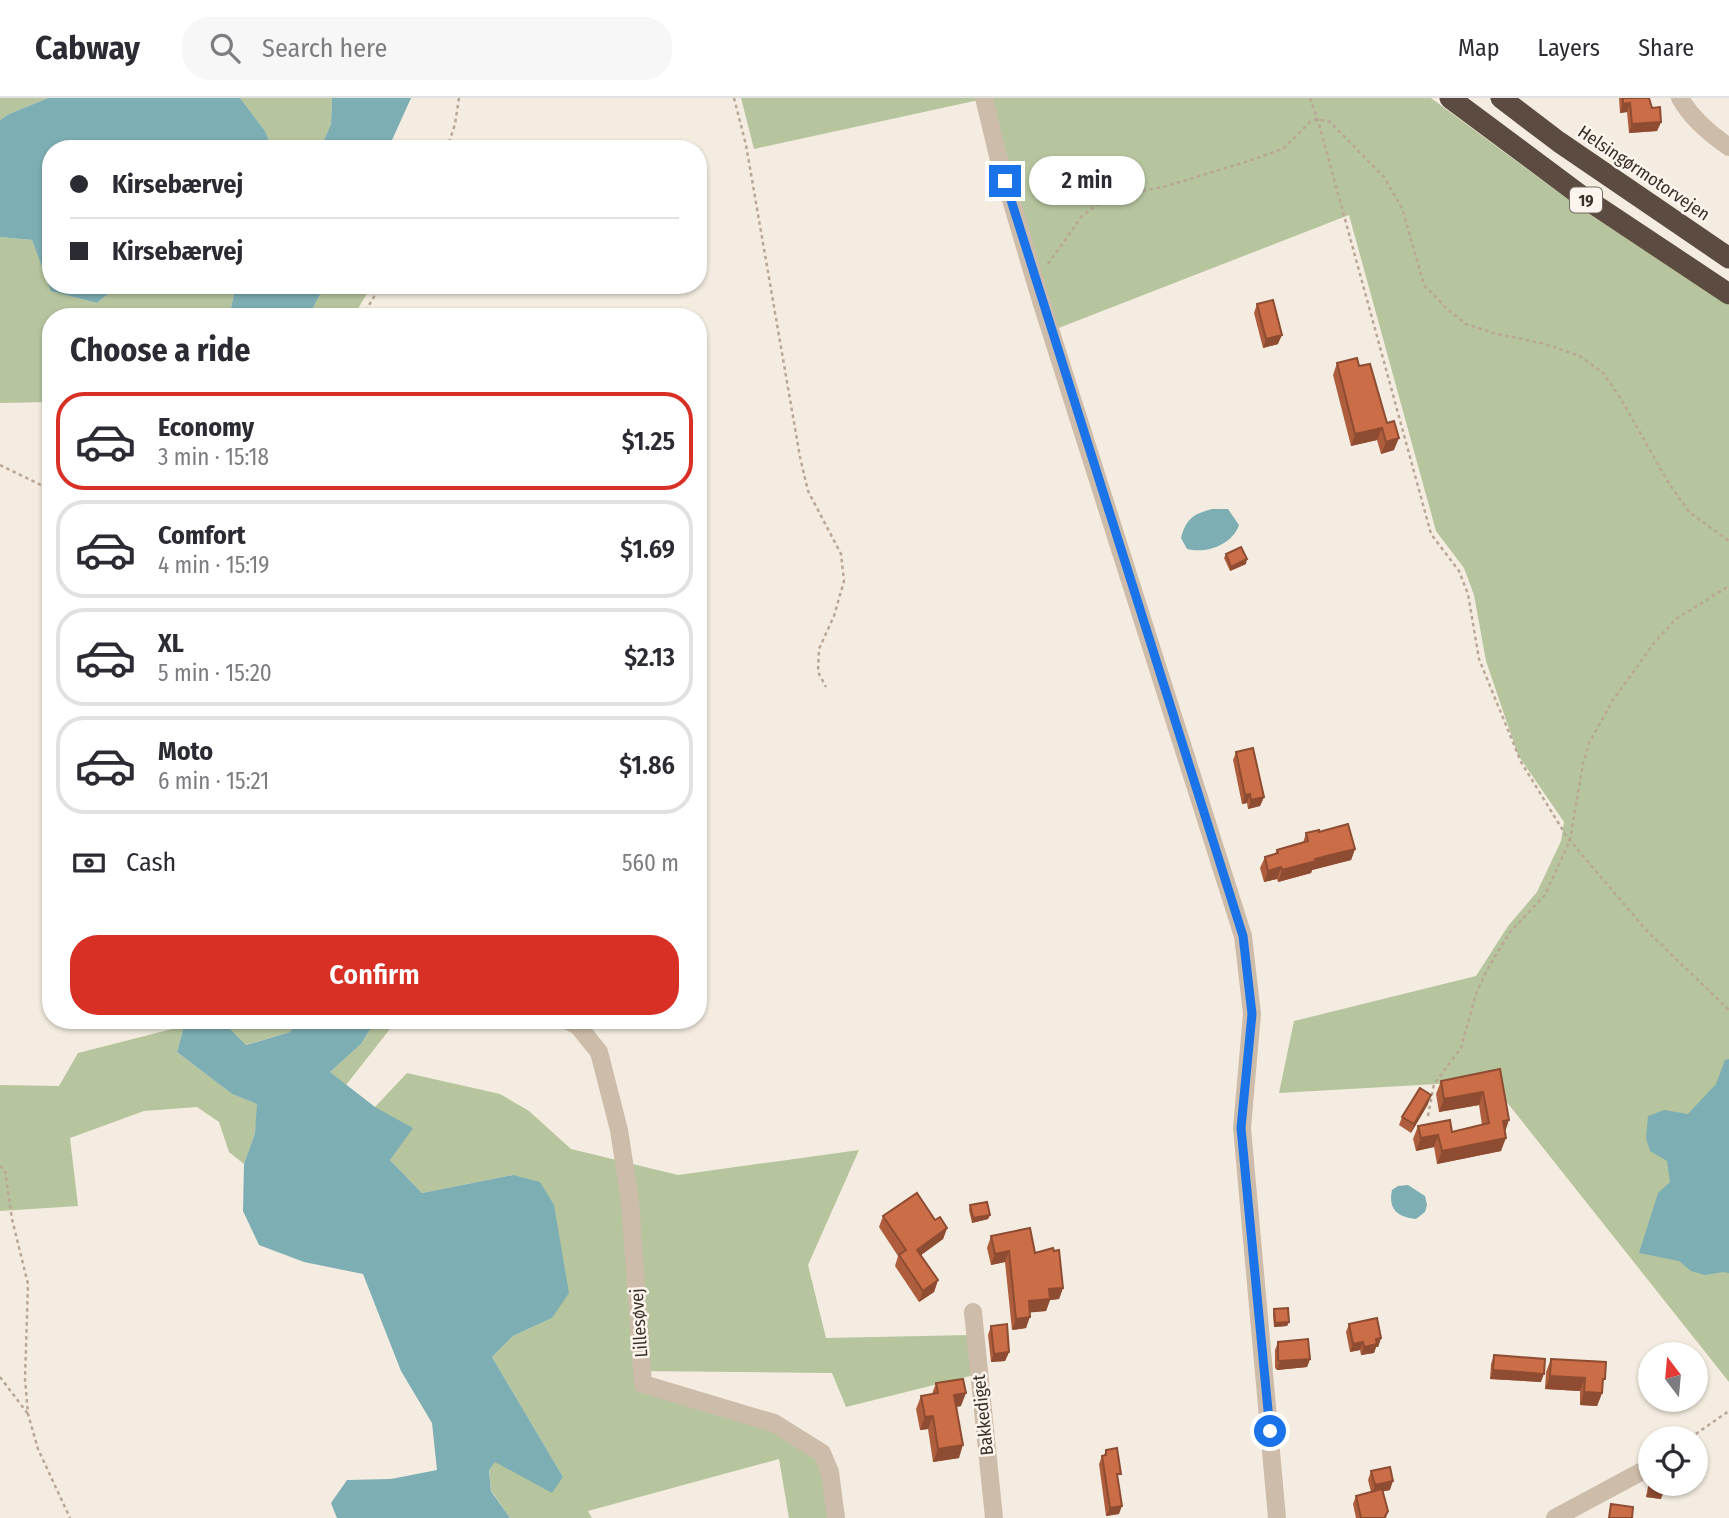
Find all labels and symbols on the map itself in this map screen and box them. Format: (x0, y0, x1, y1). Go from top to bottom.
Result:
street label: Helsingørmotorvejen (1574, 121, 1714, 225)
callout: 2 min (1030, 156, 1145, 206)
route end (989, 165, 1021, 197)
road number: 19 (1570, 188, 1602, 212)
street label: Lillesøvej (626, 1288, 652, 1358)
north arrow (1638, 1342, 1708, 1412)
street label: Bakkediget (968, 1373, 998, 1457)
route start (1254, 1415, 1286, 1447)

